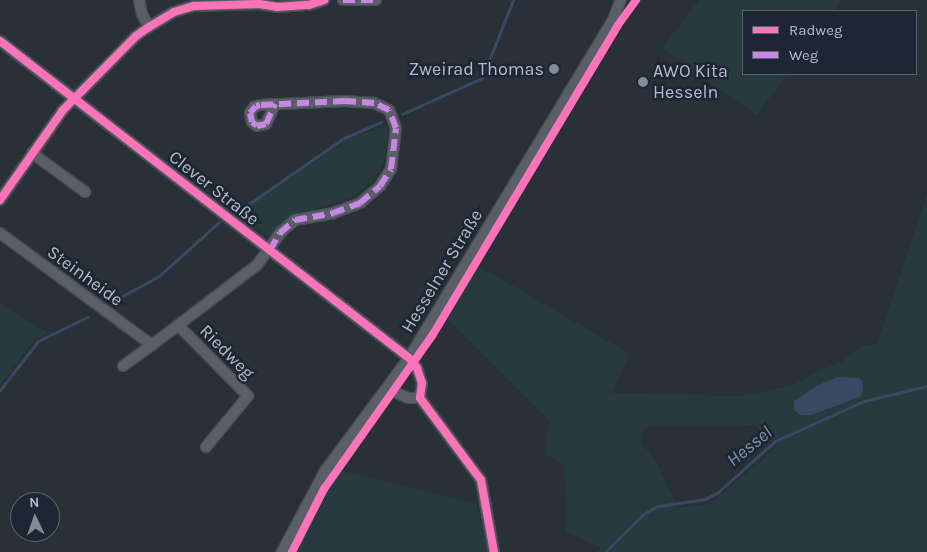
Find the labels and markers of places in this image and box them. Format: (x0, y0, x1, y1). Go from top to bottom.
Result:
place label: Zweirad Thomas (408, 58, 544, 80)
place label: AWO Kita Hesseln (653, 61, 728, 104)
marker: Zweirad Thomas (548, 63, 560, 75)
marker: AWO Kita Hesseln (637, 76, 649, 88)

